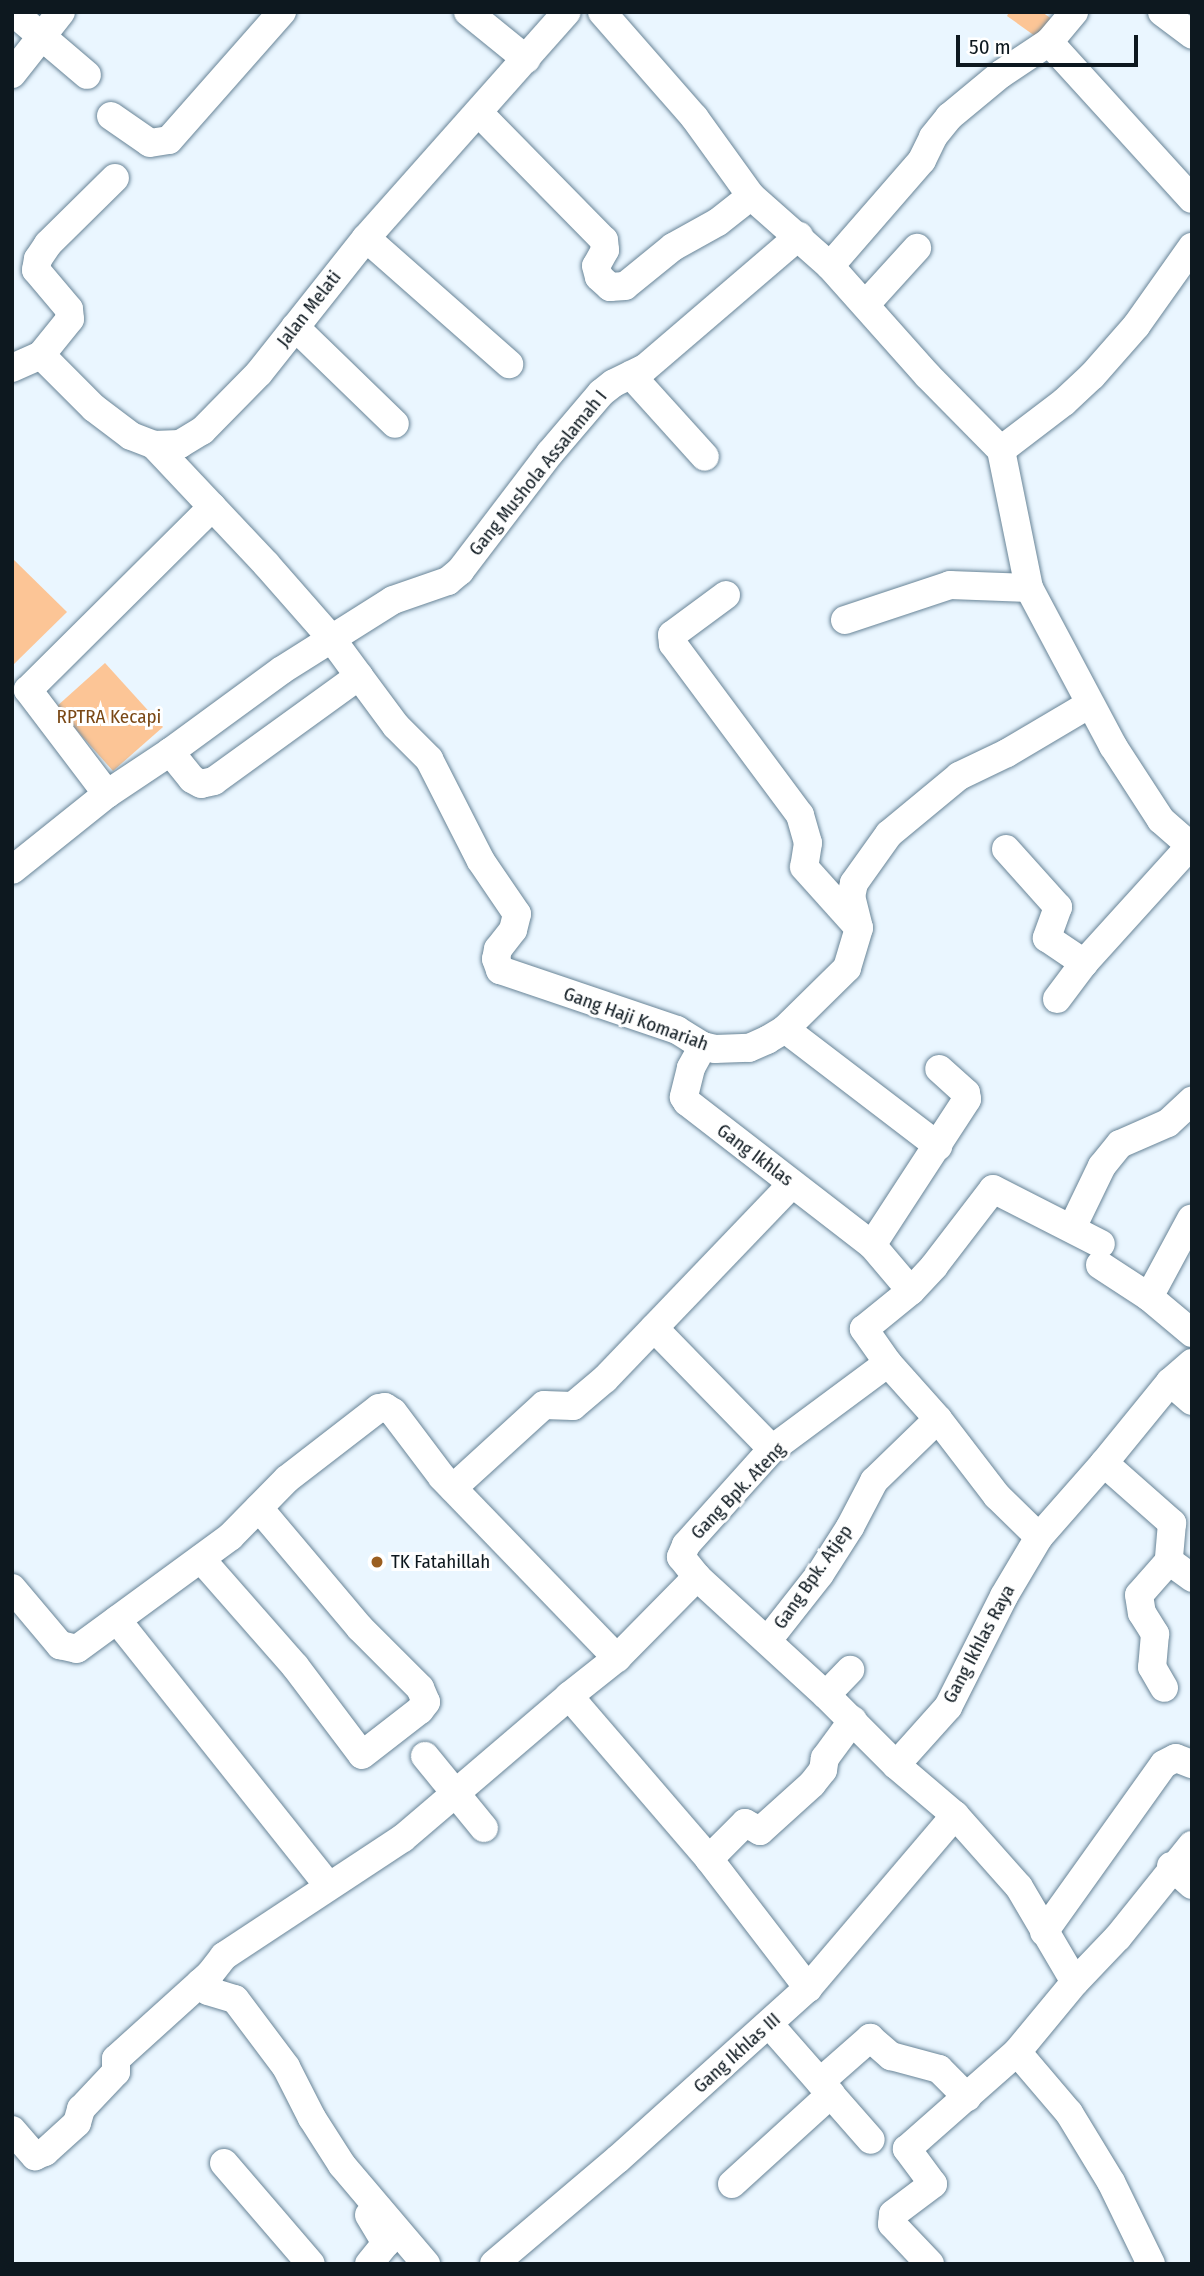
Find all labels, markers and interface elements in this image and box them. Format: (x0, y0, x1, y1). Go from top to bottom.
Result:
scale bar (959, 21, 1141, 65)
text: 50 m (969, 34, 1011, 60)
street label: Jalan Melati (272, 266, 346, 352)
street label: Gang Mushola Assalamah I (464, 386, 612, 560)
park label: RPTRA Kecapi (57, 706, 161, 728)
street label: Gang Haji Komariah (560, 982, 712, 1056)
street label: Gang Ikhlas (712, 1119, 798, 1191)
street label: Gang Bpk. Ateng (686, 1438, 790, 1544)
street label: Gang Bpk. Atjep (769, 1520, 857, 1634)
place label: TK Fatahillah (391, 1551, 490, 1573)
marker: TK Fatahillah (369, 1554, 385, 1570)
street label: Gang Ikhlas Raya (938, 1581, 1020, 1707)
street label: Gang Ikhlas III (689, 2008, 785, 2098)

